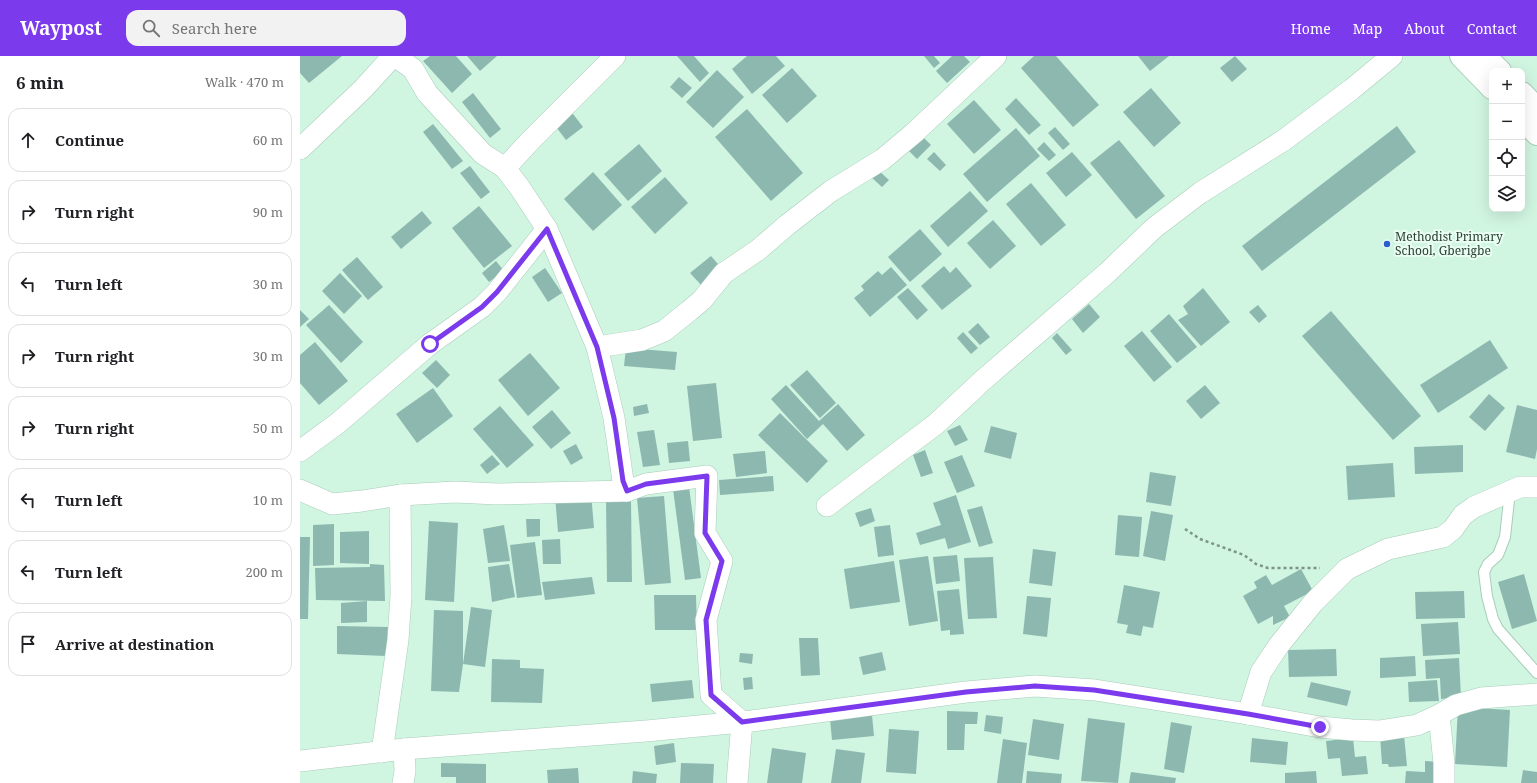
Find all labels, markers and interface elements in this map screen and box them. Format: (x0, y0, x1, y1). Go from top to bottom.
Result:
search box (126, 10, 406, 46)
text: Waypost (20, 15, 102, 41)
icon: search (140, 17, 162, 39)
text: Search here (172, 18, 257, 38)
text: Home (1291, 19, 1331, 38)
text: Map (1353, 19, 1382, 38)
text: About (1404, 19, 1445, 38)
text: Contact (1467, 19, 1517, 38)
map controls (1489, 68, 1525, 212)
button: + (1489, 68, 1525, 104)
text: 6 min (16, 71, 64, 94)
text: Walk · 470 m (205, 73, 284, 91)
button: − (1489, 104, 1525, 140)
icon: ahead (17, 129, 39, 151)
text: Continue (55, 130, 124, 150)
text: 60 m (253, 131, 283, 149)
button: locate (1489, 140, 1525, 176)
button: layers (1489, 176, 1525, 212)
icon: right (17, 201, 39, 223)
text: Turn right (55, 202, 134, 222)
text: 90 m (253, 203, 283, 221)
place label: Methodist Primary School, Gberigbe (1395, 228, 1503, 259)
marker: Methodist Primary School, Gberigbe (1382, 239, 1392, 249)
icon: left (17, 273, 39, 295)
text: Turn left (55, 274, 123, 294)
text: 30 m (253, 275, 283, 293)
route start (421, 335, 439, 353)
icon: right (17, 345, 39, 367)
text: Turn right (55, 346, 134, 366)
text: 30 m (253, 347, 283, 365)
icon: right (17, 417, 39, 439)
text: Turn right (55, 418, 134, 438)
text: 50 m (253, 419, 283, 437)
icon: left (17, 489, 39, 511)
text: Turn left (55, 490, 123, 510)
text: 10 m (253, 491, 283, 509)
icon: left (17, 561, 39, 583)
text: Turn left (55, 562, 123, 582)
text: 200 m (246, 563, 283, 581)
icon: arrive (17, 633, 39, 655)
text: Arrive at destination (55, 634, 214, 654)
route end (1311, 718, 1329, 736)

